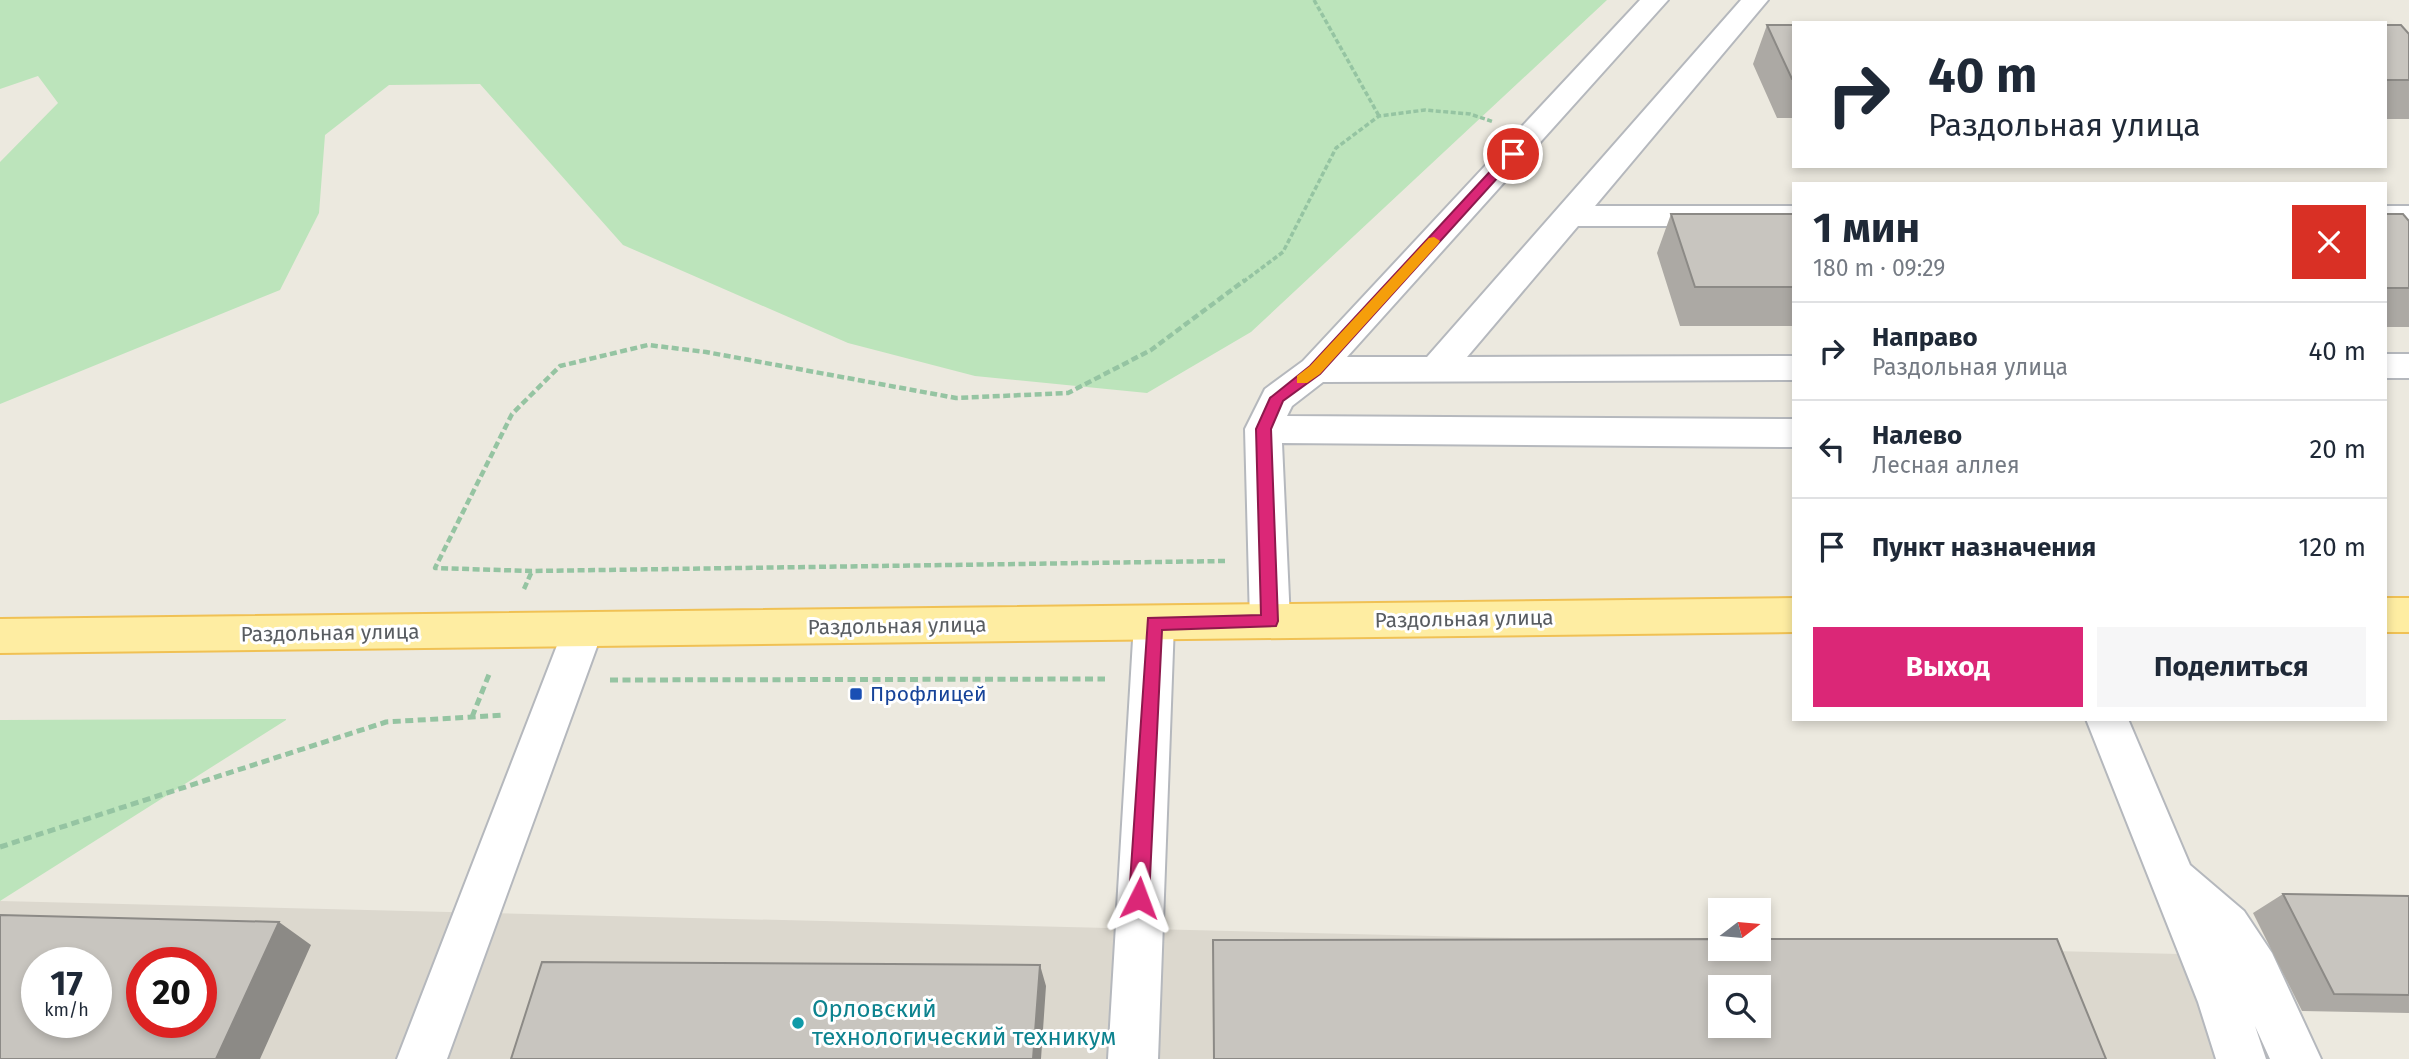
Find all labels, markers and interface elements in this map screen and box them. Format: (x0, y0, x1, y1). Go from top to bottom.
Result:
text: 40 m (1928, 46, 2037, 105)
icon: right (1813, 49, 1904, 140)
text: Раздольная улица (1928, 106, 2201, 144)
pin (1483, 124, 1543, 184)
icon: arrive (1494, 135, 1532, 173)
text: 1 мин (1813, 203, 1920, 253)
button: close (2292, 205, 2366, 279)
text: 180 m · 09:29 (1813, 254, 1945, 282)
text: Направо (1872, 322, 1978, 353)
icon: right (1813, 332, 1851, 370)
text: 40 m (2308, 336, 2366, 367)
text: Раздольная улица (1872, 353, 2068, 381)
text: Налево (1872, 420, 1962, 451)
icon: left (1813, 430, 1851, 468)
text: 20 m (2309, 434, 2366, 465)
text: Лесная аллея (1872, 451, 2020, 479)
icon: arrive (1813, 528, 1851, 566)
text: Пункт назначения (1872, 532, 2096, 563)
text: 120 m (2298, 532, 2366, 563)
street label: Раздольная улица (1374, 604, 1554, 634)
street label: Раздольная улица (807, 611, 987, 641)
street label: Раздольная улица (240, 618, 420, 648)
button: Выход (1813, 627, 2083, 707)
button: Поделиться (2097, 627, 2366, 707)
place label: Профлицей (870, 681, 987, 707)
marker: Профлицей (848, 686, 864, 702)
position arrow (1102, 861, 1176, 935)
north arrow (1708, 898, 1771, 961)
map controls (1708, 898, 1771, 1038)
speed limit sign: 20 (126, 947, 217, 1038)
text: 17 (50, 962, 83, 1004)
button: search (1708, 975, 1771, 1038)
place label: Орловский технологический техникум (812, 995, 1116, 1051)
text: km/h (44, 999, 89, 1021)
marker: Орловский технологический техникум (790, 1015, 806, 1031)

